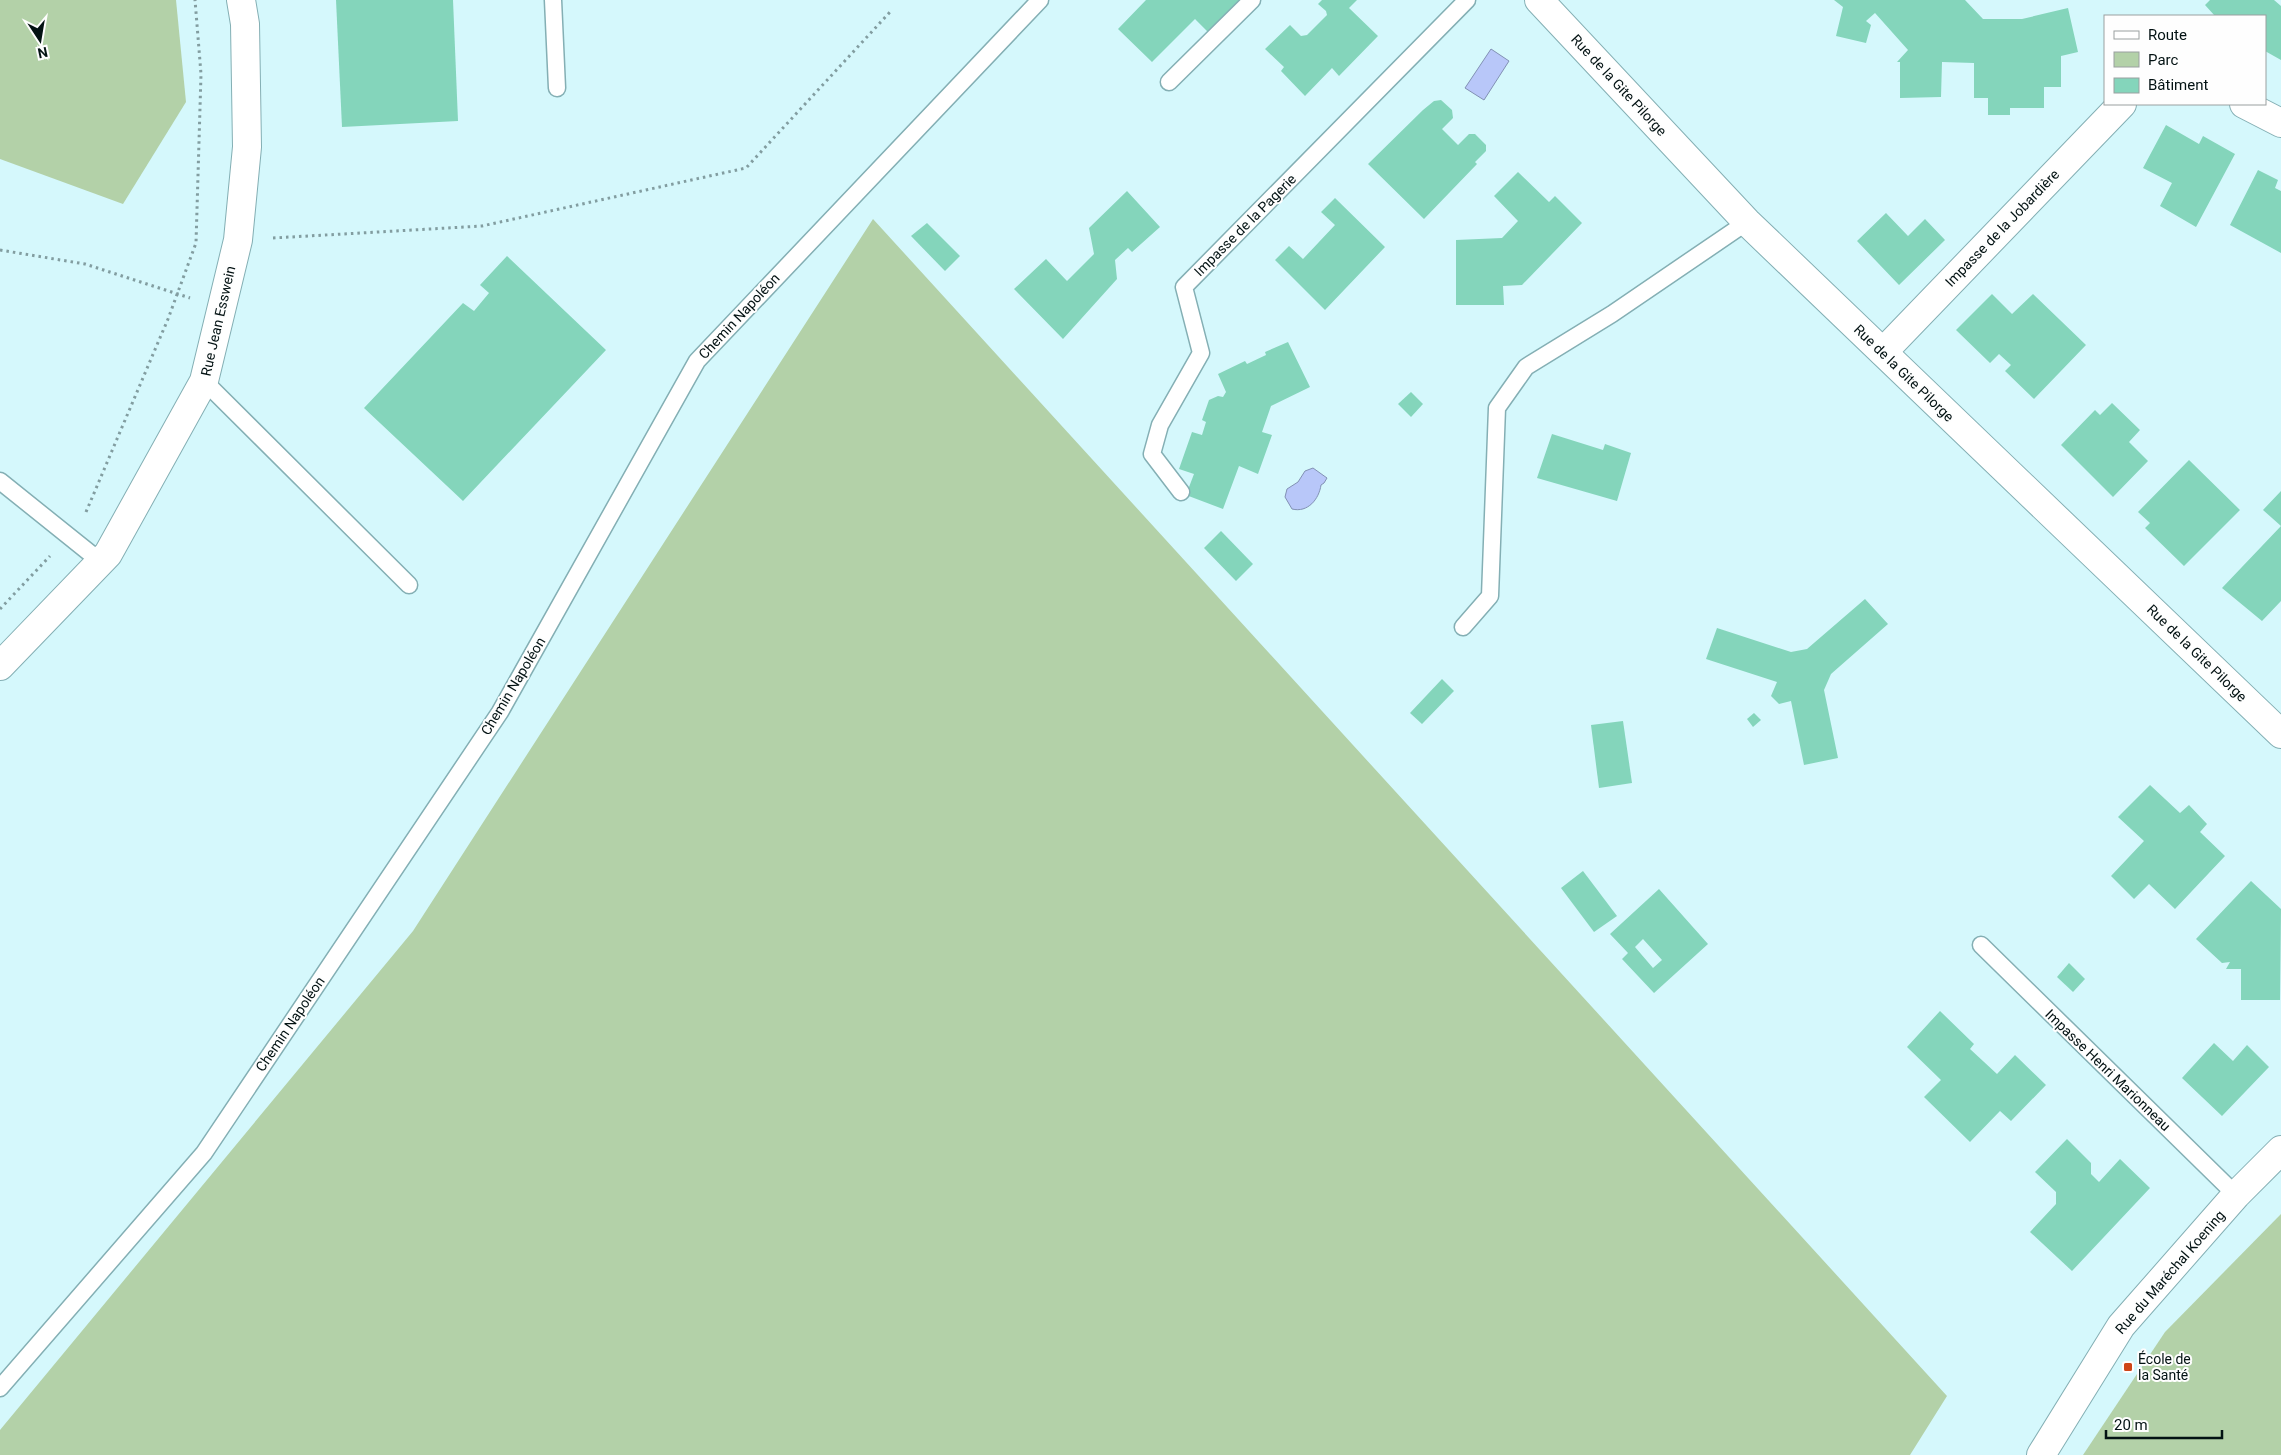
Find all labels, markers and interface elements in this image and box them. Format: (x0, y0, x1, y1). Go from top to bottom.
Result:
north arrow (15, 15, 65, 65)
legend (2104, 15, 2266, 105)
text: Route (2148, 26, 2187, 44)
street label: Rue de la Gite Pilorge (1568, 31, 1670, 139)
text: N (36, 44, 49, 62)
text: Parc (2148, 51, 2178, 69)
text: Bâtiment (2148, 76, 2208, 94)
street label: Impasse de la Jobardière (1942, 166, 2062, 290)
street label: Impasse de la Pagerie (1191, 171, 1299, 279)
street label: Rue Jean Esswein (198, 264, 238, 378)
street label: Chemin Napoléon (695, 270, 783, 362)
street label: Rue de la Gite Pilorge (1851, 321, 1957, 425)
street label: Rue de la Gite Pilorge (2144, 601, 2250, 705)
street label: Chemin Napoléon (478, 634, 548, 738)
street label: Chemin Napoléon (252, 973, 328, 1075)
street label: Impasse Henri Marionneau (2042, 1006, 2174, 1134)
street label: Rue du Maréchal Koening (2112, 1207, 2228, 1337)
place label: École de la Santé (2138, 1350, 2191, 1383)
marker: École de la Santé (2122, 1361, 2134, 1373)
scale bar (2106, 1408, 2222, 1440)
text: 20 m (2114, 1416, 2148, 1434)

